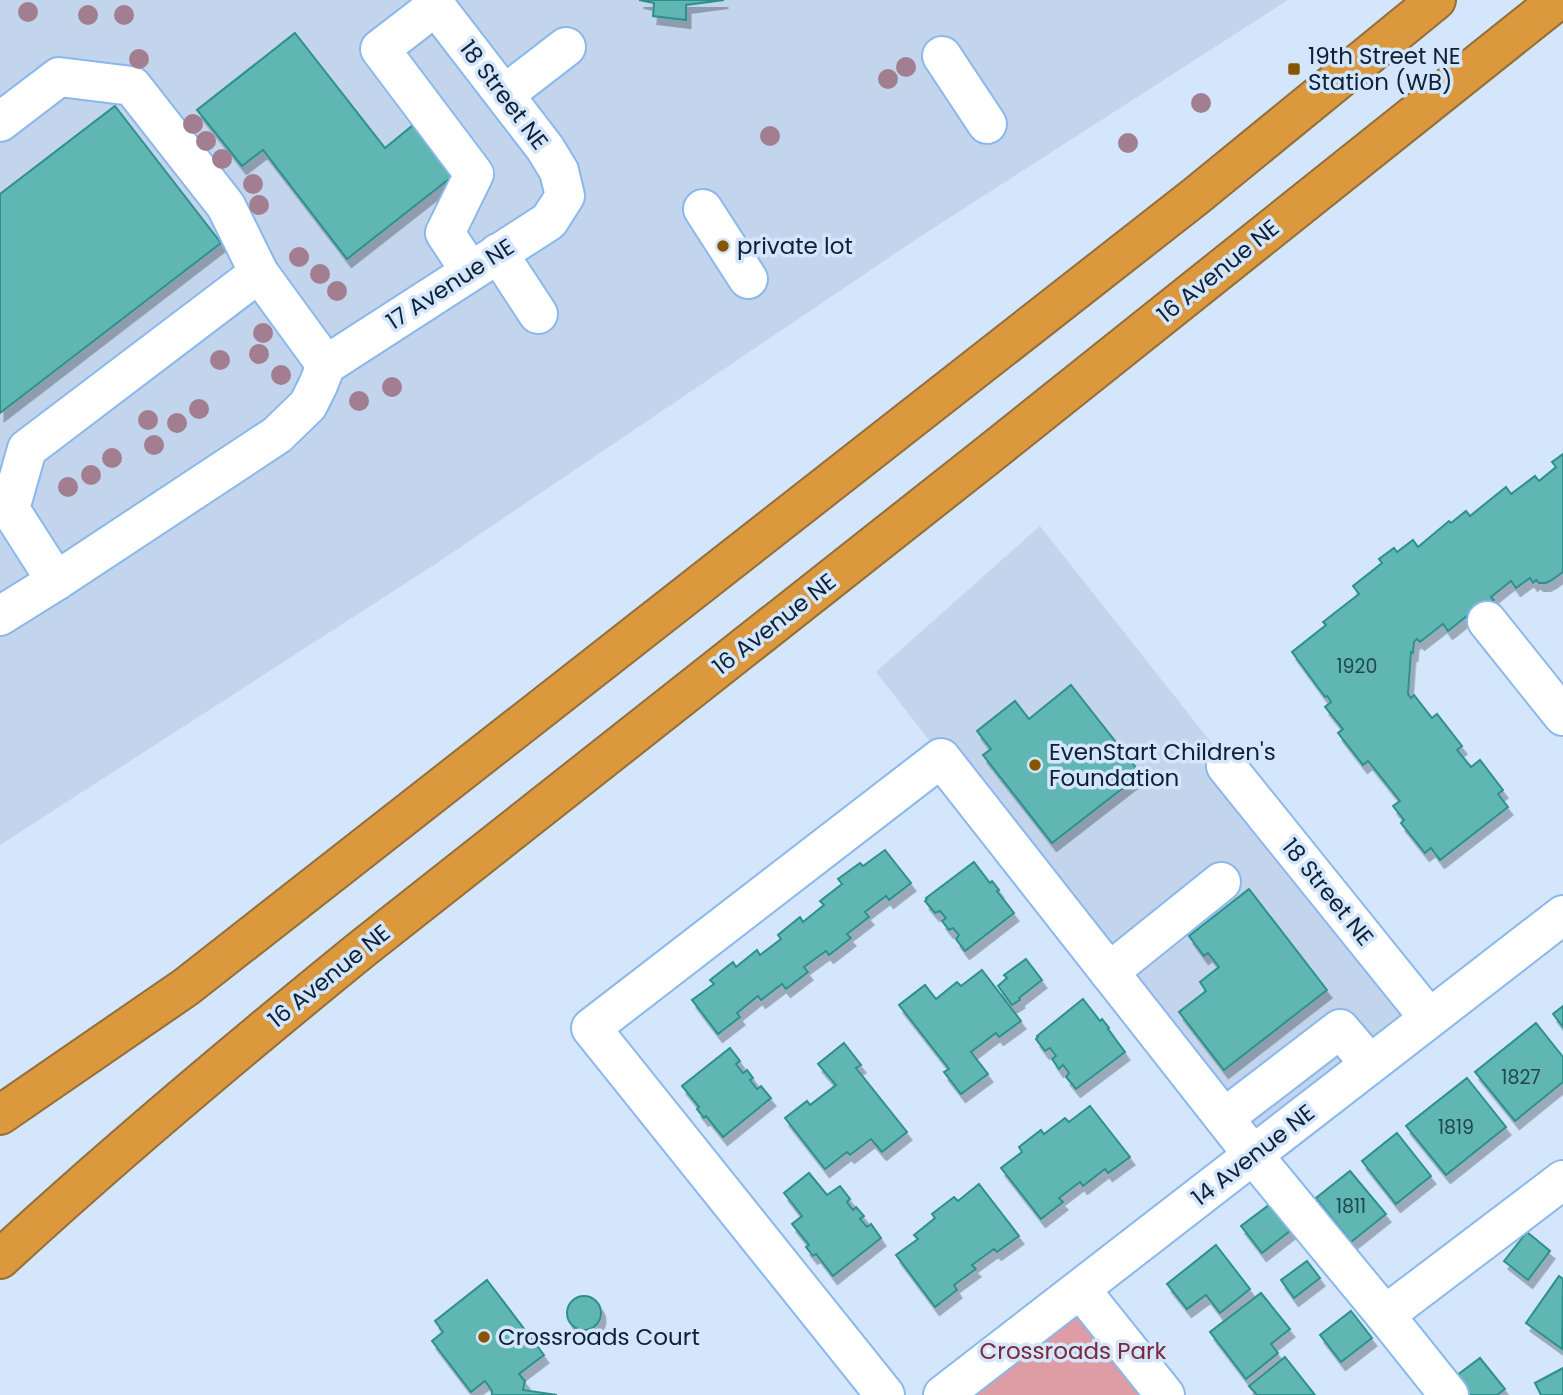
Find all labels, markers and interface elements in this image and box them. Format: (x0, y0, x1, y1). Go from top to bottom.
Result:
street label: 18 Street NE (452, 34, 556, 156)
place label: 19th Street NE Station (WB) (1308, 40, 1461, 98)
marker: 19th Street NE Station (WB) (1286, 61, 1302, 77)
street label: 16 Avenue NE (1150, 212, 1286, 330)
place label: private lot (737, 230, 853, 262)
street label: 17 Avenue NE (380, 231, 520, 337)
marker: private lot (715, 238, 731, 254)
street label: 16 Avenue NE (706, 566, 842, 682)
house number: 1920 (1337, 653, 1377, 680)
place label: EvenStart Children's Foundation (1049, 736, 1276, 794)
marker: EvenStart Children's Foundation (1027, 757, 1043, 773)
street label: 18 Street NE (1275, 832, 1381, 952)
street label: 16 Avenue NE (261, 917, 397, 1035)
house number: 1827 (1501, 1064, 1541, 1091)
street label: 14 Avenue NE (1185, 1097, 1321, 1213)
house number: 1819 (1438, 1114, 1474, 1141)
house number: 1811 (1336, 1193, 1366, 1220)
place label: Crossroads Court (498, 1321, 700, 1353)
marker: Crossroads Court (476, 1329, 492, 1345)
park label: Crossroads Park (980, 1335, 1167, 1367)

